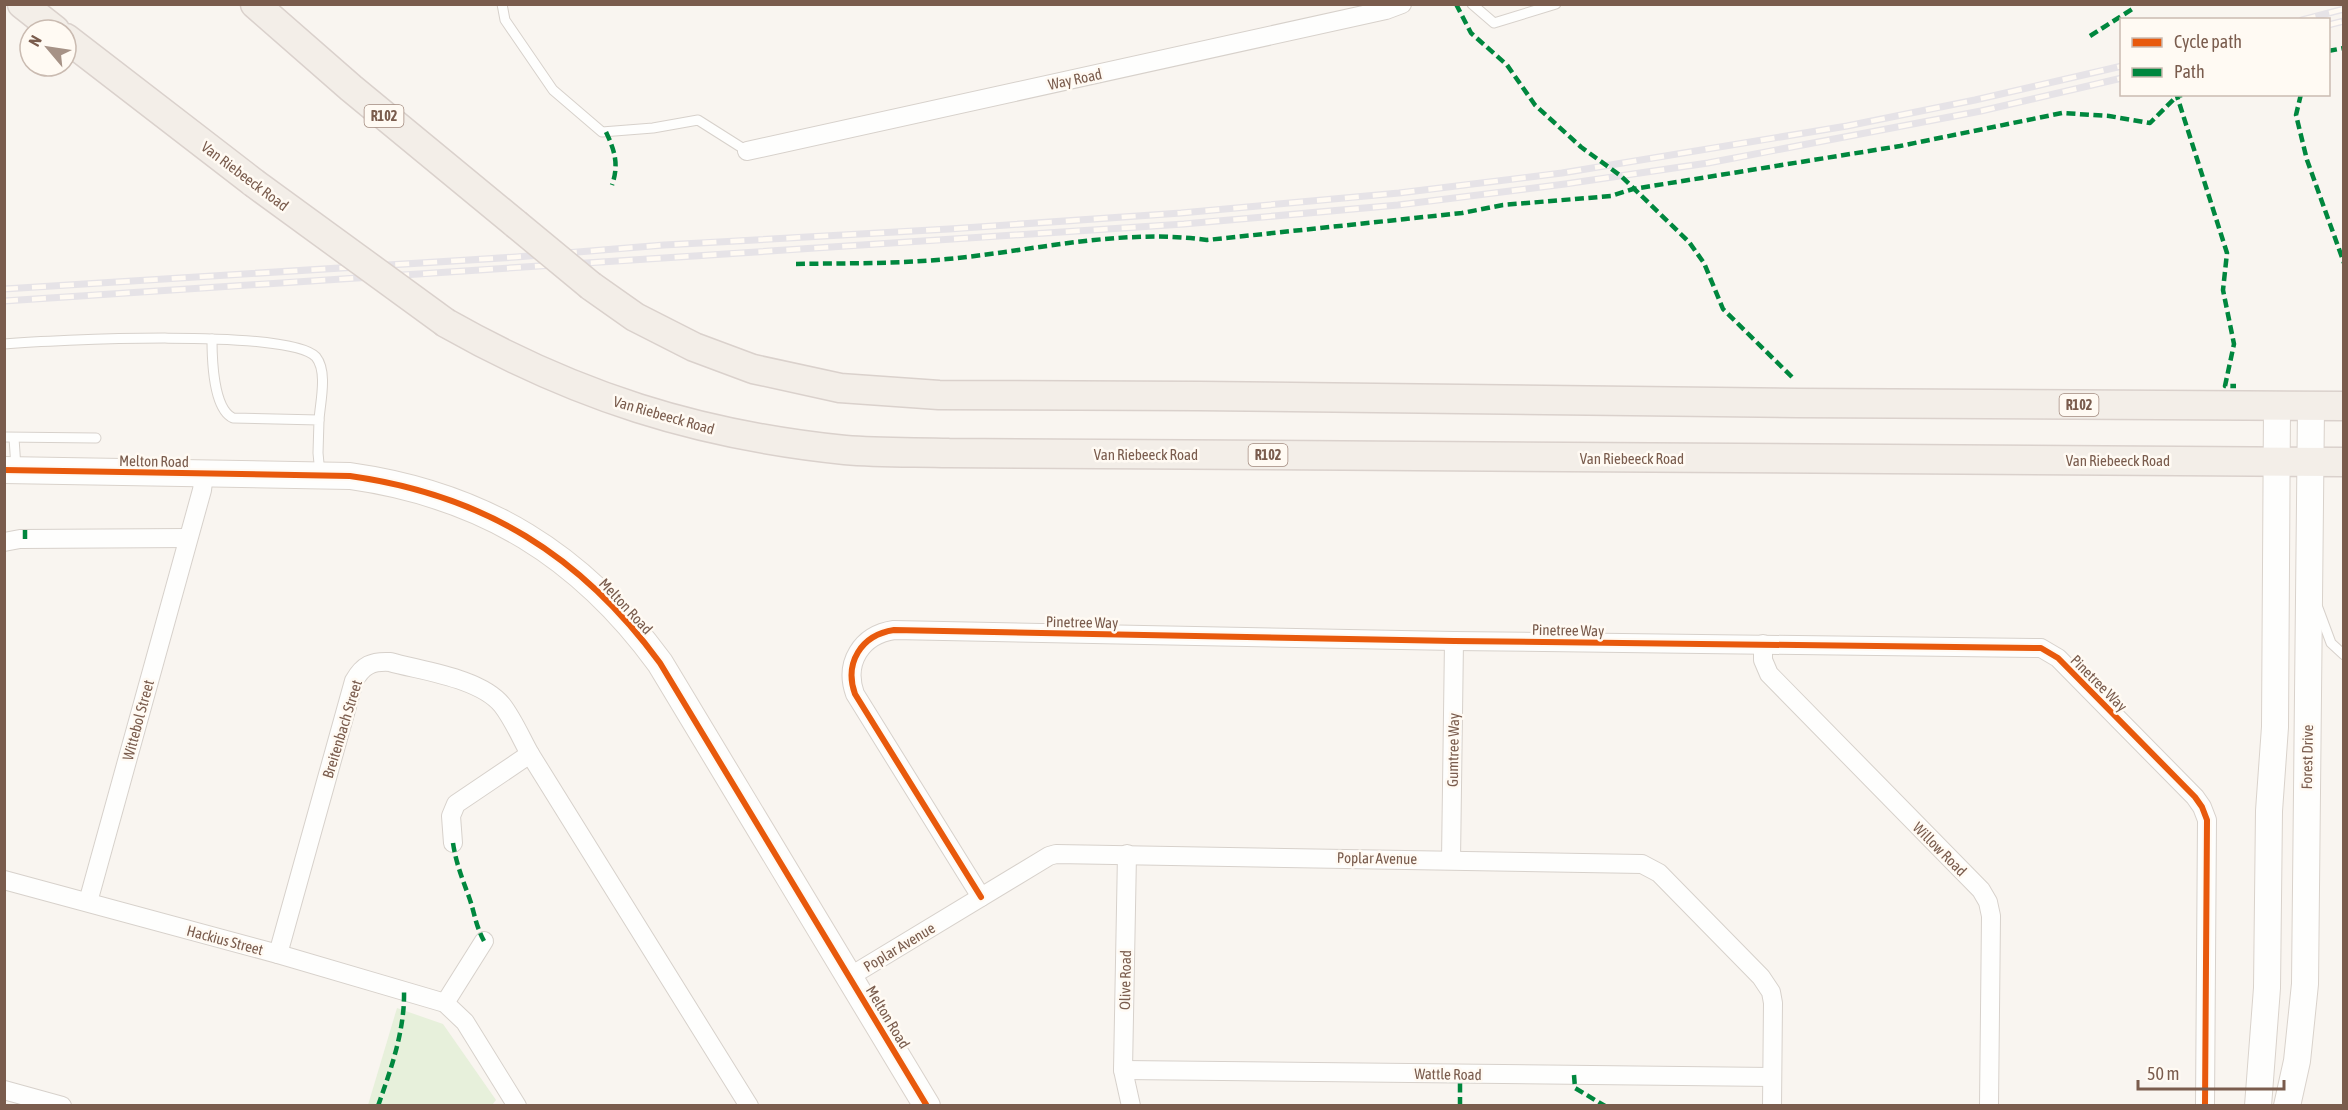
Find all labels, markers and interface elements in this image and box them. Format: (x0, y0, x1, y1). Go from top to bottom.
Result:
north arrow (18, 18, 78, 78)
legend (2120, 18, 2330, 96)
text: Cycle path (2174, 31, 2242, 52)
text: N (25, 32, 45, 49)
text: Path (2174, 61, 2205, 82)
street label: Way Road (1047, 65, 1103, 93)
road number: R102 (364, 105, 404, 127)
street label: Van Riebeeck Road (198, 138, 292, 214)
street label: Van Riebeeck Road (611, 392, 717, 438)
road number: R102 (2060, 394, 2098, 416)
road number: R102 (1248, 444, 1288, 466)
street label: Van Riebeeck Road (1094, 446, 1198, 463)
street label: Van Riebeeck Road (1580, 450, 1684, 467)
street label: Melton Road (119, 452, 189, 470)
street label: Van Riebeeck Road (2066, 452, 2170, 469)
street label: Melton Road (596, 575, 656, 637)
street label: Pinetree Way (1046, 613, 1118, 631)
street label: Pinetree Way (1532, 621, 1604, 639)
street label: Pinetree Way (2067, 651, 2131, 715)
street label: Wittebol Street (119, 678, 157, 762)
street label: Breitenbach Street (319, 678, 365, 780)
street label: Gumtree Way (1444, 713, 1462, 787)
street label: Forest Drive (2298, 724, 2316, 790)
street label: Willow Road (1910, 819, 1970, 879)
street label: Poplar Avenue (1337, 849, 1417, 867)
street label: Poplar Avenue (860, 919, 938, 975)
street label: Hackius Street (185, 922, 265, 958)
street label: Olive Road (1116, 950, 1134, 1010)
street label: Melton Road (863, 983, 913, 1051)
scale bar (2138, 1053, 2284, 1091)
text: 50 m (2147, 1063, 2179, 1084)
street label: Wattle Road (1414, 1065, 1482, 1083)

